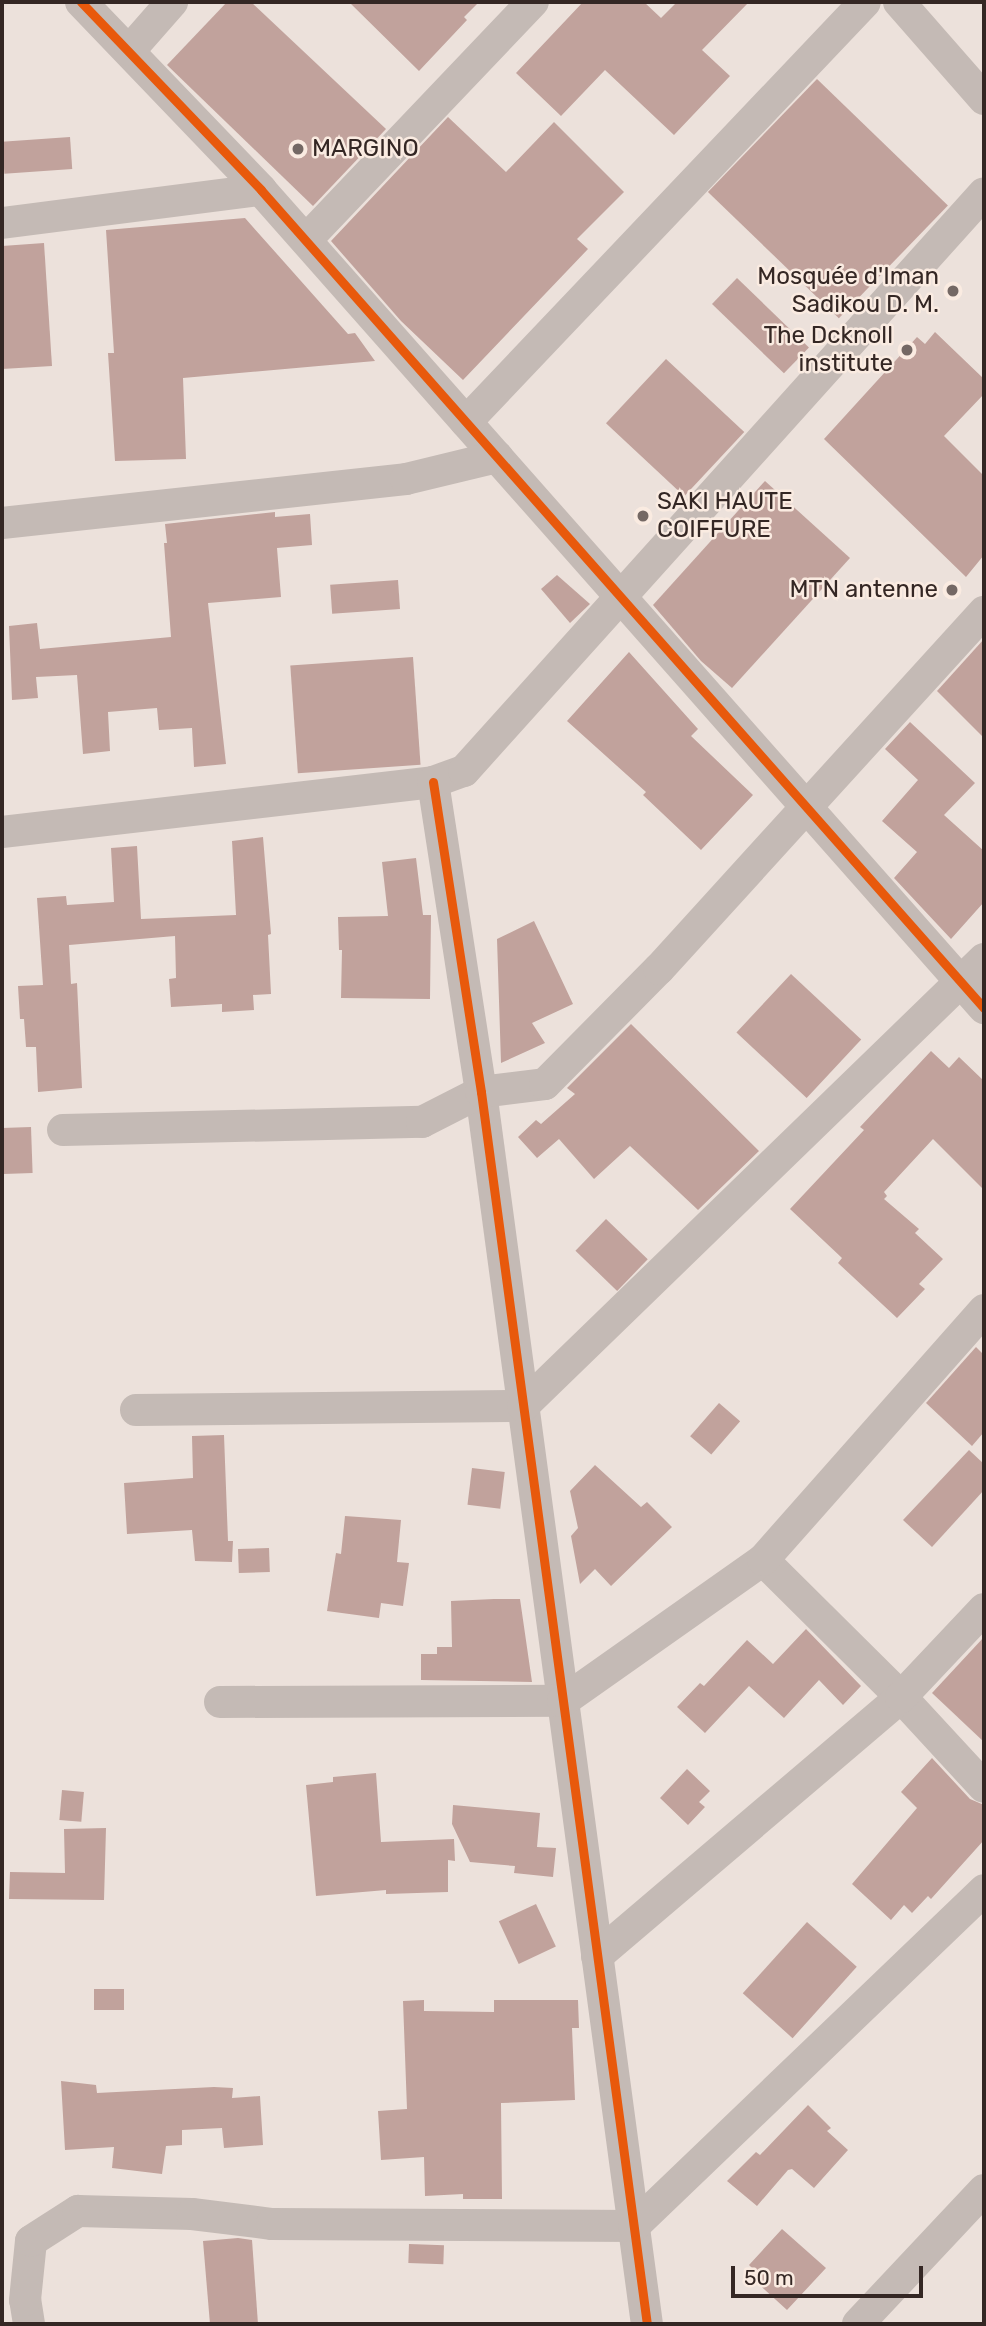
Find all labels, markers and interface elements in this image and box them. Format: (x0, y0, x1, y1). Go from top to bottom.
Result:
place label: MARGINO (312, 135, 419, 163)
marker: MARGINO (290, 141, 306, 157)
place label: Mosquée d'Iman Sadikou D. M. (757, 263, 939, 319)
marker: Mosquée d'Iman Sadikou D. M. (945, 283, 961, 299)
place label: The Dcknoll institute (763, 322, 893, 378)
marker: The Dcknoll institute (899, 342, 915, 358)
place label: SAKI HAUTE COIFFURE (657, 488, 793, 544)
marker: SAKI HAUTE COIFFURE (635, 508, 651, 524)
place label: MTN antenne (790, 576, 938, 604)
marker: MTN antenne (944, 582, 960, 598)
scale bar (734, 2252, 926, 2296)
text: 50 m (744, 2265, 794, 2290)

